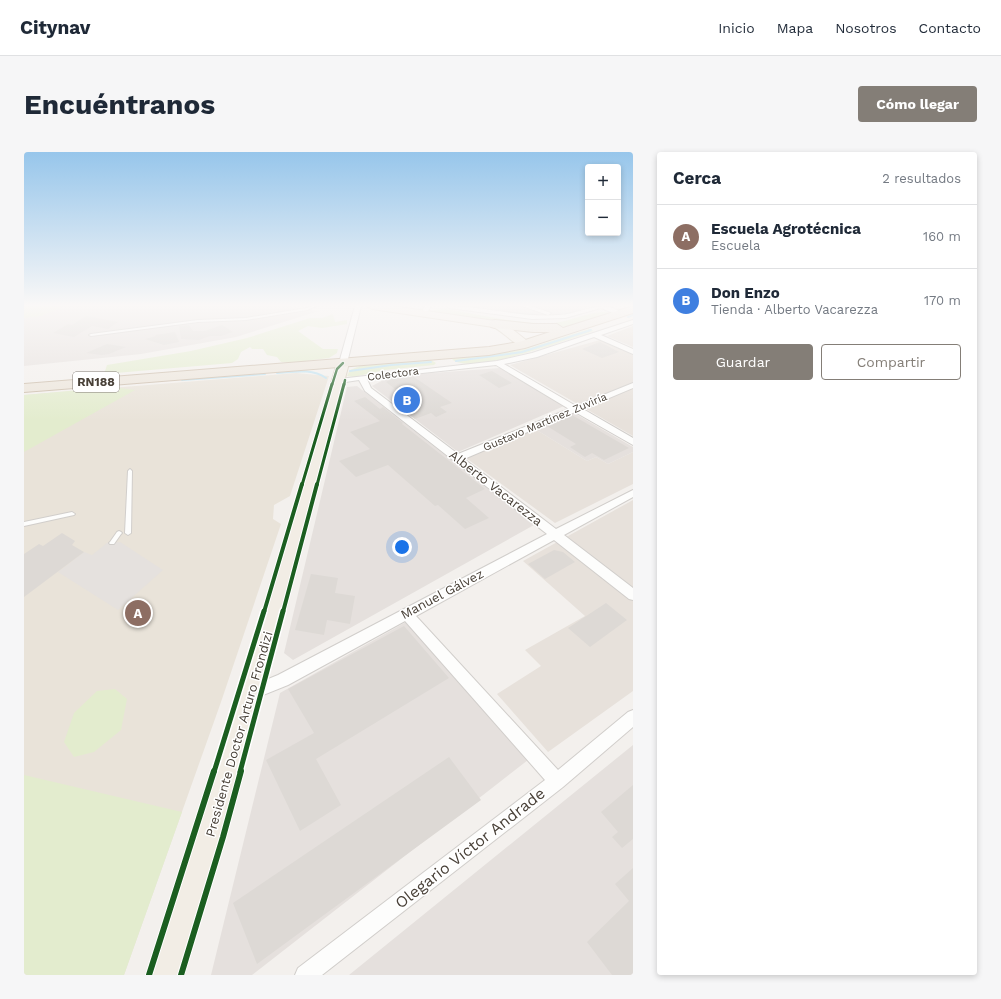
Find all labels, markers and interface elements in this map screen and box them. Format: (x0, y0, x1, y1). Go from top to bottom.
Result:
text: Citynav (20, 16, 91, 39)
text: Inicio (718, 20, 755, 36)
text: Mapa (777, 20, 813, 36)
text: Nosotros (835, 20, 897, 36)
text: Contacto (919, 20, 981, 36)
button: Cómo llegar (858, 86, 977, 122)
text: Encuéntranos (24, 88, 215, 121)
map controls (585, 164, 621, 236)
button: + (585, 164, 621, 200)
text: Cerca (673, 168, 721, 188)
text: 2 resultados (882, 171, 961, 186)
button: − (585, 200, 621, 236)
text: Escuela Agrotécnica (711, 220, 861, 238)
text: A (682, 229, 690, 244)
text: 160 m (923, 229, 961, 244)
text: Escuela (711, 238, 760, 253)
text: Don Enzo (711, 284, 780, 302)
text: B (682, 293, 690, 308)
text: 170 m (924, 293, 961, 308)
text: Tienda · Alberto Vacarezza (711, 302, 878, 317)
button: Guardar (673, 344, 813, 380)
button: Compartir (821, 344, 961, 380)
street label: Colectora (367, 364, 419, 384)
road number: RN188 (73, 372, 119, 392)
pin: B (394, 385, 420, 415)
street label: Gustavo Martínez Zuviría (481, 390, 609, 454)
street label: Alberto Vacarezza (447, 447, 546, 529)
your location (392, 537, 412, 557)
street label: Manuel Gálvez (398, 566, 486, 622)
pin: A (125, 598, 151, 628)
street label: Presidente Doctor Arturo Frondizi (202, 630, 276, 838)
street label: Olegario Víctor Andrade (391, 784, 549, 912)

